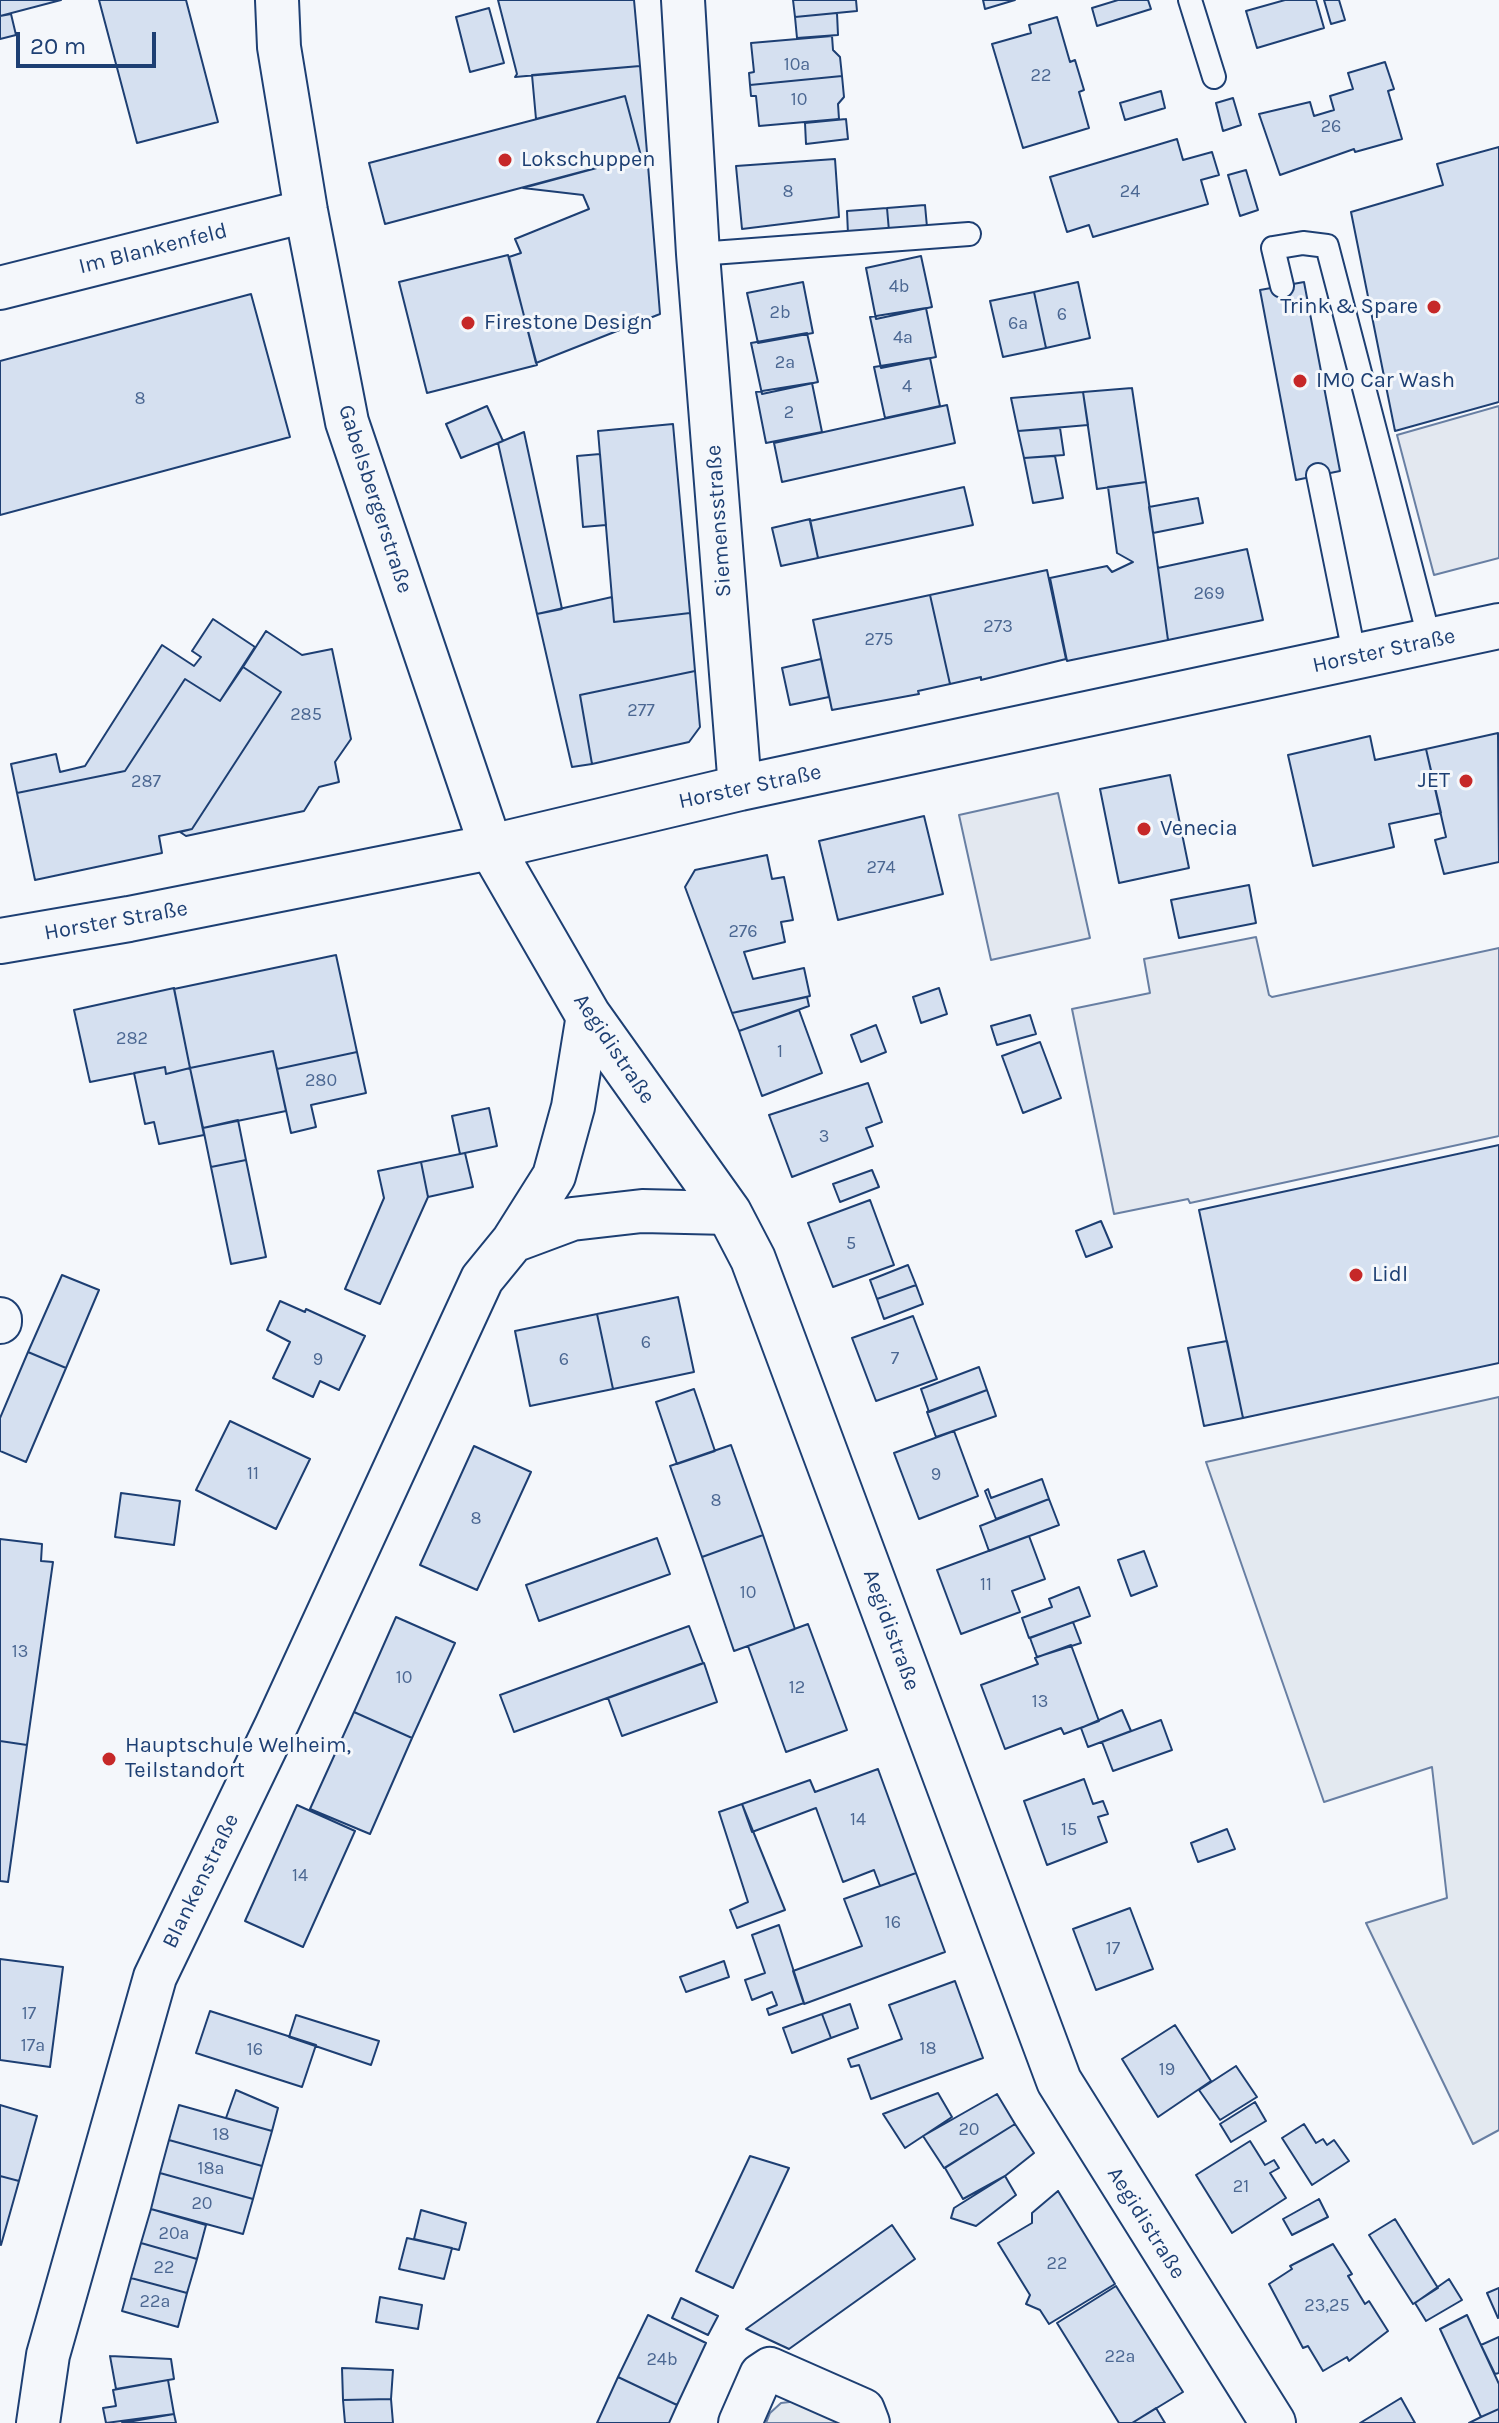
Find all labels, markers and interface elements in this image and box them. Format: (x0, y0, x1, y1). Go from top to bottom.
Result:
scale bar (20, 16, 160, 66)
text: 20 m (30, 32, 86, 60)
house number: 10a (784, 54, 810, 76)
house number: 22 (1031, 65, 1051, 87)
house number: 10 (791, 89, 807, 111)
house number: 26 (1321, 116, 1341, 138)
place label: Lokschuppen (521, 147, 656, 173)
marker: Lokschuppen (496, 151, 514, 169)
house number: 8 (782, 181, 794, 203)
house number: 24 (1120, 181, 1140, 203)
street label: Im Blankenfeld (76, 218, 230, 280)
house number: 4b (889, 276, 909, 298)
place label: Trink & Spare (1280, 294, 1418, 320)
marker: Trink & Spare (1425, 298, 1443, 316)
house number: 2b (769, 302, 791, 324)
house number: 6 (1057, 304, 1067, 326)
place label: Firestone Design (484, 310, 653, 336)
house number: 6a (1008, 313, 1028, 335)
marker: Firestone Design (459, 314, 477, 332)
house number: 4a (893, 327, 913, 349)
house number: 2a (775, 352, 795, 374)
place label: IMO Car Wash (1316, 368, 1455, 394)
marker: IMO Car Wash (1291, 372, 1309, 390)
house number: 4 (902, 376, 912, 398)
house number: 8 (134, 388, 146, 410)
street label: Gabelsbergerstraße (332, 401, 418, 597)
house number: 2 (784, 402, 794, 424)
street label: Siemensstraße (701, 444, 737, 598)
house number: 269 (1193, 583, 1225, 605)
house number: 273 (983, 616, 1013, 638)
street label: Horster Straße (1310, 623, 1458, 679)
house number: 275 (864, 629, 894, 651)
house number: 277 (627, 700, 655, 722)
house number: 285 (290, 704, 322, 726)
street label: Horster Straße (676, 759, 824, 815)
place label: JET (1418, 768, 1450, 794)
house number: 287 (131, 771, 161, 793)
marker: JET (1457, 772, 1475, 790)
place label: Venecia (1160, 816, 1238, 842)
marker: Venecia (1135, 820, 1153, 838)
house number: 274 (867, 857, 895, 879)
street label: Horster Straße (42, 895, 190, 947)
house number: 276 (728, 921, 758, 943)
street label: Aegidistraße (567, 989, 661, 1109)
house number: 282 (116, 1028, 148, 1050)
house number: 1 (777, 1041, 783, 1063)
house number: 280 (305, 1070, 337, 1092)
house number: 3 (819, 1126, 829, 1148)
house number: 5 (846, 1233, 856, 1255)
place label: Lidl (1372, 1262, 1408, 1288)
marker: Lidl (1347, 1266, 1365, 1284)
house number: 6 (641, 1332, 651, 1354)
house number: 7 (891, 1348, 899, 1370)
house number: 9 (313, 1349, 323, 1371)
house number: 6 (559, 1349, 569, 1371)
house number: 11 (247, 1463, 259, 1485)
house number: 9 (931, 1464, 941, 1486)
house number: 8 (710, 1490, 722, 1512)
house number: 8 (470, 1508, 482, 1530)
street label: Aegidistraße (857, 1566, 925, 1694)
house number: 11 (980, 1574, 992, 1596)
house number: 10 (740, 1582, 756, 1604)
house number: 13 (12, 1641, 28, 1663)
house number: 10 (396, 1667, 412, 1689)
house number: 12 (789, 1677, 805, 1699)
house number: 13 (1032, 1691, 1048, 1713)
place label: Hauptschule Welheim, Teilstandort (125, 1733, 351, 1784)
marker: Hauptschule Welheim, Teilstandort (100, 1750, 118, 1768)
street label: Blankenstraße (157, 1809, 245, 1953)
house number: 14 (850, 1809, 866, 1831)
house number: 15 (1061, 1819, 1077, 1841)
house number: 14 (292, 1865, 308, 1887)
house number: 16 (885, 1912, 901, 1934)
house number: 17 (1106, 1938, 1120, 1960)
house number: 17 (22, 2003, 36, 2025)
house number: 17a (21, 2035, 45, 2057)
house number: 18 (919, 2038, 937, 2060)
house number: 16 (247, 2039, 263, 2061)
house number: 19 (1159, 2059, 1175, 2081)
house number: 20 (958, 2119, 980, 2141)
house number: 18 (212, 2124, 230, 2146)
house number: 18a (198, 2158, 224, 2180)
street label: Aegidistraße (1101, 2162, 1191, 2284)
house number: 21 (1233, 2176, 1249, 2198)
house number: 20 (191, 2193, 213, 2215)
house number: 20a (158, 2223, 190, 2245)
house number: 22 (1047, 2253, 1067, 2275)
house number: 22 (154, 2257, 174, 2279)
house number: 22a (140, 2291, 170, 2313)
house number: 23,25 (1304, 2295, 1350, 2317)
house number: 22a (1105, 2346, 1135, 2368)
house number: 24b (646, 2349, 678, 2371)

